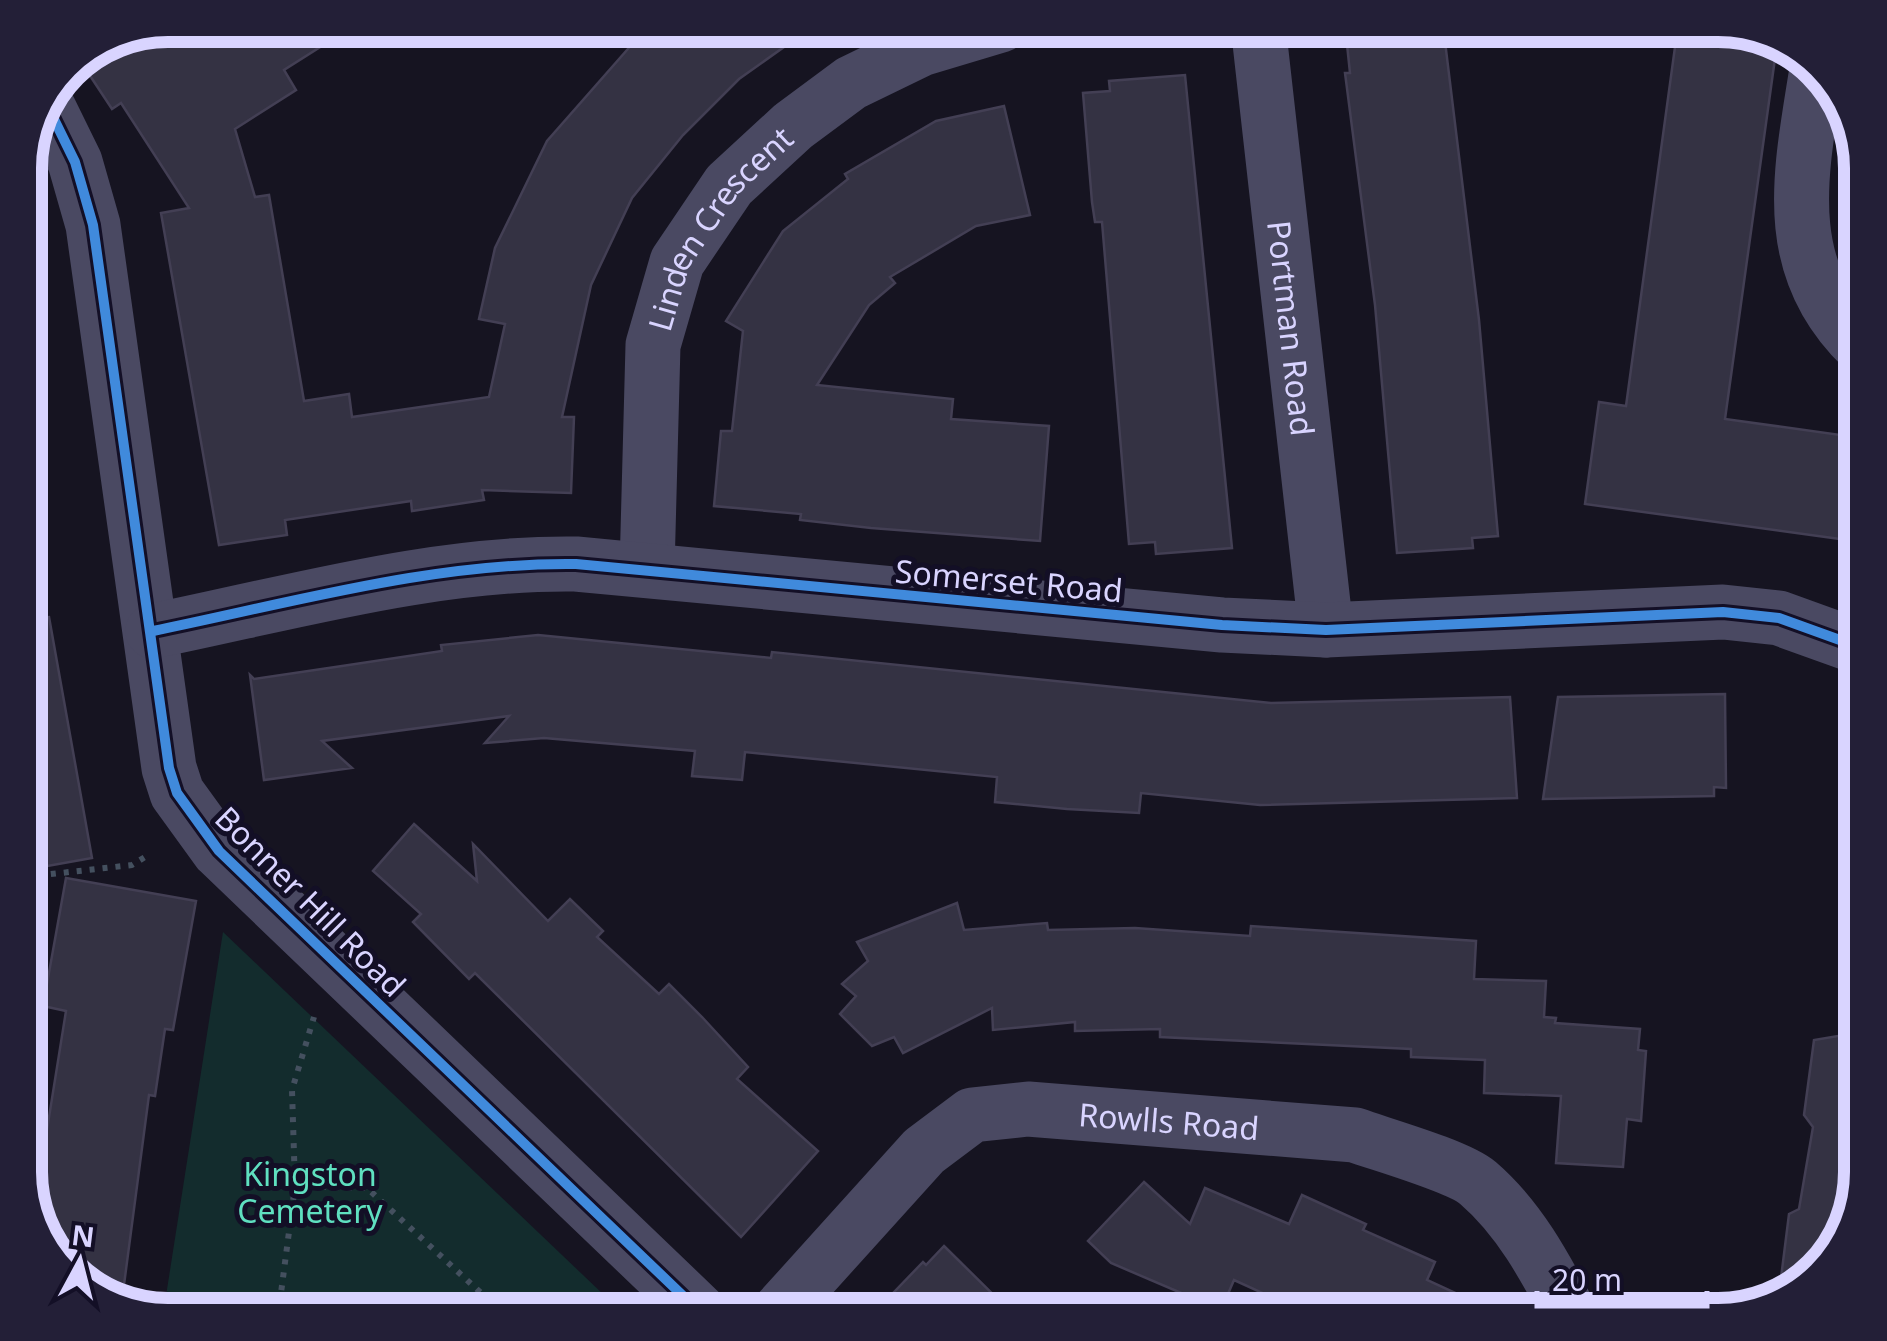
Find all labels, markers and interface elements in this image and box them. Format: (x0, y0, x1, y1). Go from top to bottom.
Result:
street label: Linden Crescent (637, 116, 801, 336)
street label: Portman Road (1259, 218, 1326, 438)
street label: Somerset Road (893, 549, 1125, 611)
street label: Bonner Hill Road (206, 796, 416, 1006)
street label: Rowlls Road (1077, 1092, 1261, 1149)
park label: Kingston Cemetery (237, 1152, 383, 1232)
north arrow (30, 1211, 130, 1311)
text: N (70, 1215, 97, 1255)
scale bar (1537, 1246, 1707, 1308)
text: 20 m (1552, 1259, 1622, 1300)

